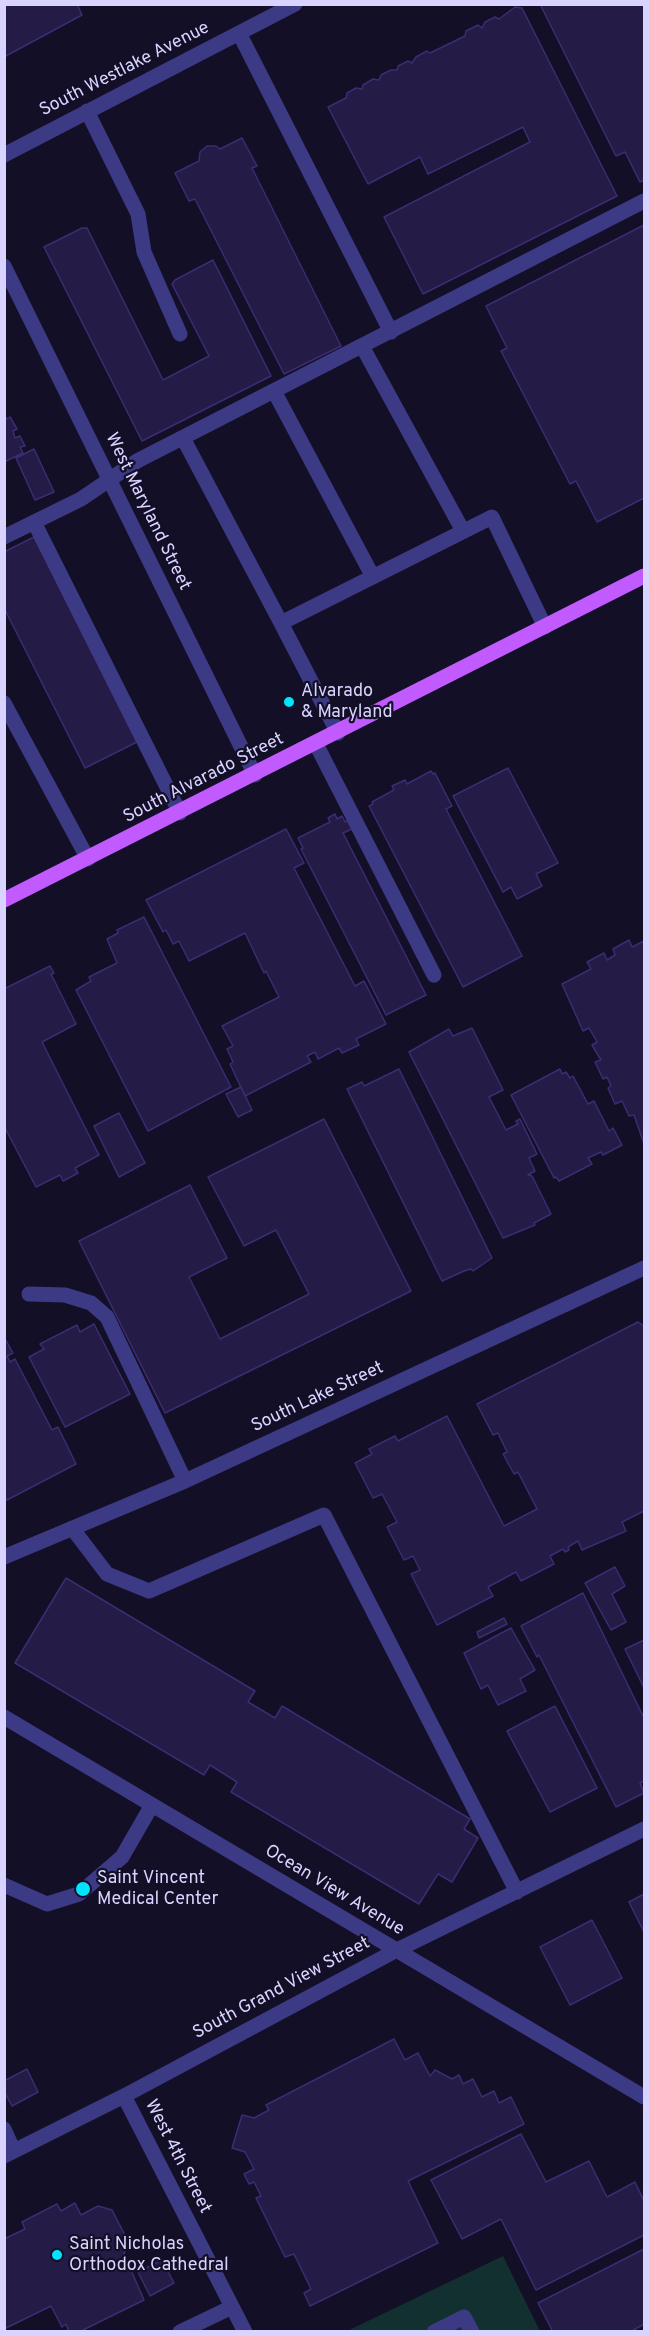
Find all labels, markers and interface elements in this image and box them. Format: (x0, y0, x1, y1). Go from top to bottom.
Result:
street label: South Westlake Avenue (36, 18, 214, 122)
street label: West Maryland Street (99, 430, 195, 594)
place label: Alvarado & Maryland (301, 681, 393, 724)
marker: Alvarado & Maryland (282, 695, 296, 709)
street label: South Alvarado Street (120, 729, 288, 829)
street label: South Lake Street (248, 1358, 388, 1438)
street label: Ocean View Avenue (260, 1841, 408, 1941)
place label: Saint Vincent Medical Center (97, 1868, 218, 1910)
marker: Saint Vincent Medical Center (74, 1880, 92, 1898)
street label: South Grand View Street (190, 1933, 374, 2045)
street label: West 4th Street (139, 2096, 215, 2218)
place label: Saint Nicholas Orthodox Cathedral (69, 2234, 229, 2276)
marker: Saint Nicholas Orthodox Cathedral (50, 2248, 64, 2262)

